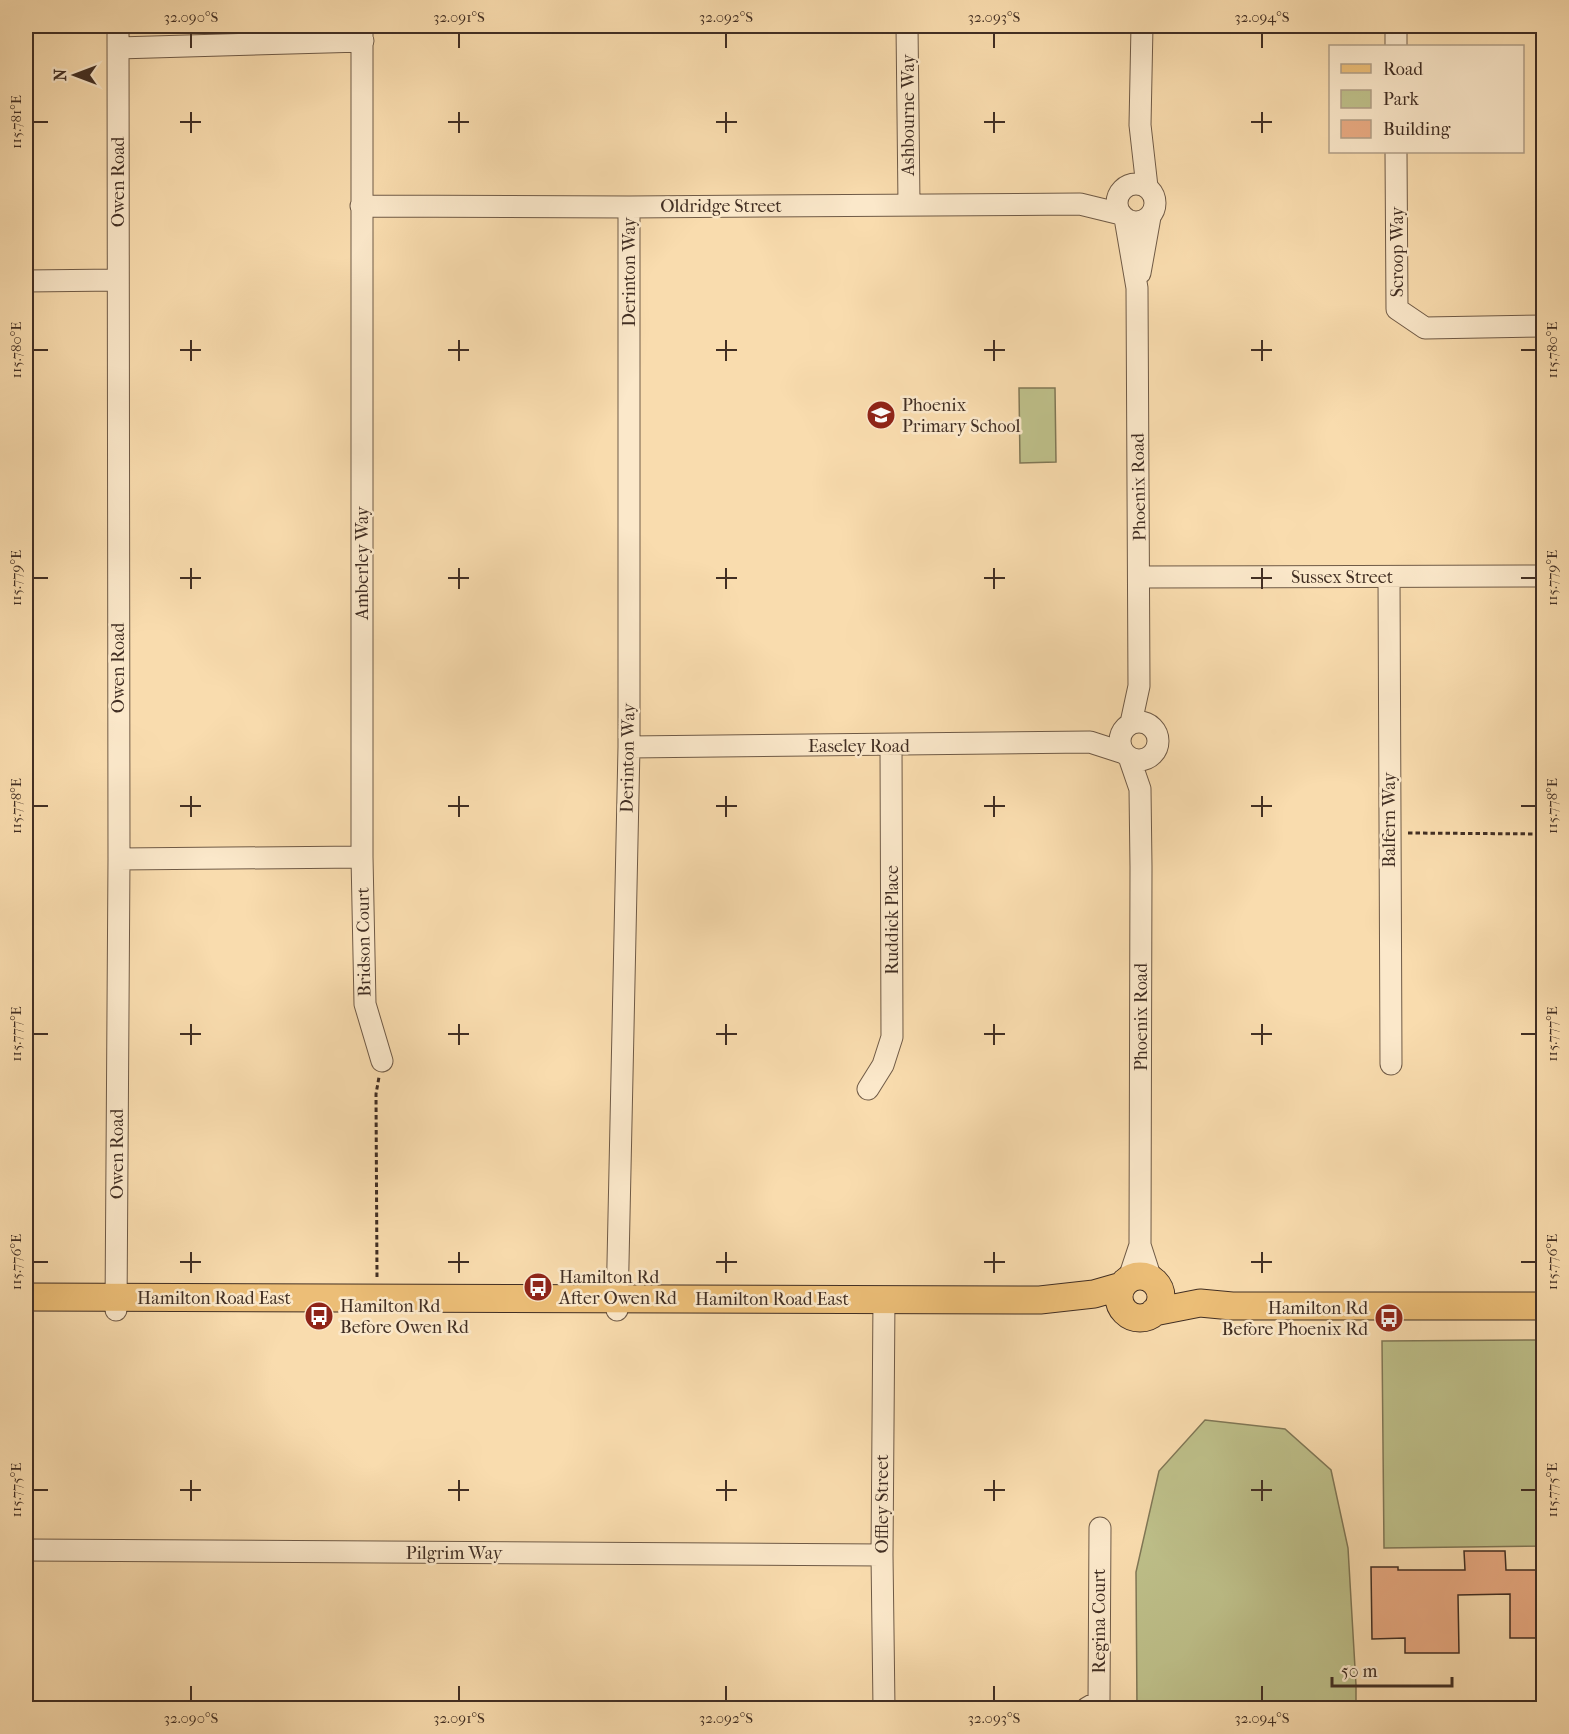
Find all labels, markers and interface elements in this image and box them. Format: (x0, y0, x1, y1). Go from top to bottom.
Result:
text: 32.090°S (164, 8, 218, 26)
text: 32.091°S (433, 8, 485, 26)
text: 32.092°S (699, 8, 753, 26)
text: 32.093°S (968, 8, 1020, 26)
text: 32.094°S (1235, 8, 1290, 26)
north arrow (45, 45, 105, 105)
legend (1329, 45, 1524, 153)
street label: Ashbourne Way (898, 53, 919, 177)
text: Road (1383, 59, 1423, 80)
text: N (51, 68, 70, 81)
text: Park (1383, 89, 1420, 110)
text: 115.781°E (7, 95, 25, 149)
text: Building (1383, 119, 1451, 140)
street label: Owen Road (108, 137, 129, 227)
street label: Oldridge Street (660, 196, 782, 217)
street label: Scroop Way (1387, 205, 1408, 297)
street label: Derinton Way (619, 216, 640, 327)
text: 115.780°E (7, 322, 25, 378)
text: 115.780°E (1543, 322, 1561, 378)
place label: Phoenix Primary School (902, 395, 1021, 437)
school or university icon: Phoenix Primary School (865, 399, 897, 431)
street label: Phoenix Road (1128, 433, 1150, 541)
street label: Amberley Way (352, 505, 373, 621)
text: 115.779°E (7, 550, 25, 606)
text: 115.779°E (1543, 550, 1561, 606)
street label: Sussex Street (1291, 567, 1394, 588)
street label: Owen Road (108, 623, 129, 713)
street label: Derinton Way (617, 702, 639, 813)
street label: Easeley Road (808, 736, 910, 757)
street label: Balfern Way (1379, 771, 1400, 868)
text: 115.778°E (7, 778, 25, 834)
text: 115.778°E (1543, 778, 1561, 834)
street label: Ruddick Place (882, 865, 903, 975)
street label: Bridson Court (353, 886, 375, 997)
street label: Phoenix Road (1131, 963, 1152, 1071)
text: 115.777°E (7, 1006, 25, 1062)
text: 115.777°E (1543, 1006, 1561, 1062)
street label: Owen Road (107, 1109, 128, 1199)
text: 115.776°E (7, 1234, 25, 1290)
text: 115.776°E (1543, 1234, 1561, 1290)
place label: Hamilton Rd After Owen Rd (558, 1267, 677, 1309)
bus stop icon: Hamilton Rd After Owen Rd (522, 1271, 554, 1303)
street label: Hamilton Road East (137, 1288, 291, 1309)
street label: Hamilton Road East (695, 1289, 849, 1310)
place label: Hamilton Rd Before Owen Rd (340, 1296, 469, 1338)
place label: Hamilton Rd Before Phoenix Rd (1222, 1298, 1368, 1340)
bus stop icon: Hamilton Rd Before Owen Rd (303, 1300, 335, 1332)
bus stop icon: Hamilton Rd Before Phoenix Rd (1373, 1302, 1405, 1334)
street label: Offley Street (872, 1454, 893, 1554)
text: 115.775°E (7, 1463, 25, 1517)
text: 115.775°E (1543, 1463, 1561, 1517)
street label: Pilgrim Way (406, 1543, 504, 1564)
street label: Regina Court (1089, 1568, 1110, 1673)
scale bar (1332, 1650, 1452, 1688)
text: 50 m (1341, 1661, 1378, 1682)
text: 32.090°S (164, 1709, 218, 1727)
text: 32.091°S (433, 1709, 485, 1727)
text: 32.092°S (699, 1709, 753, 1727)
text: 32.093°S (968, 1709, 1020, 1727)
text: 32.094°S (1235, 1709, 1290, 1727)

